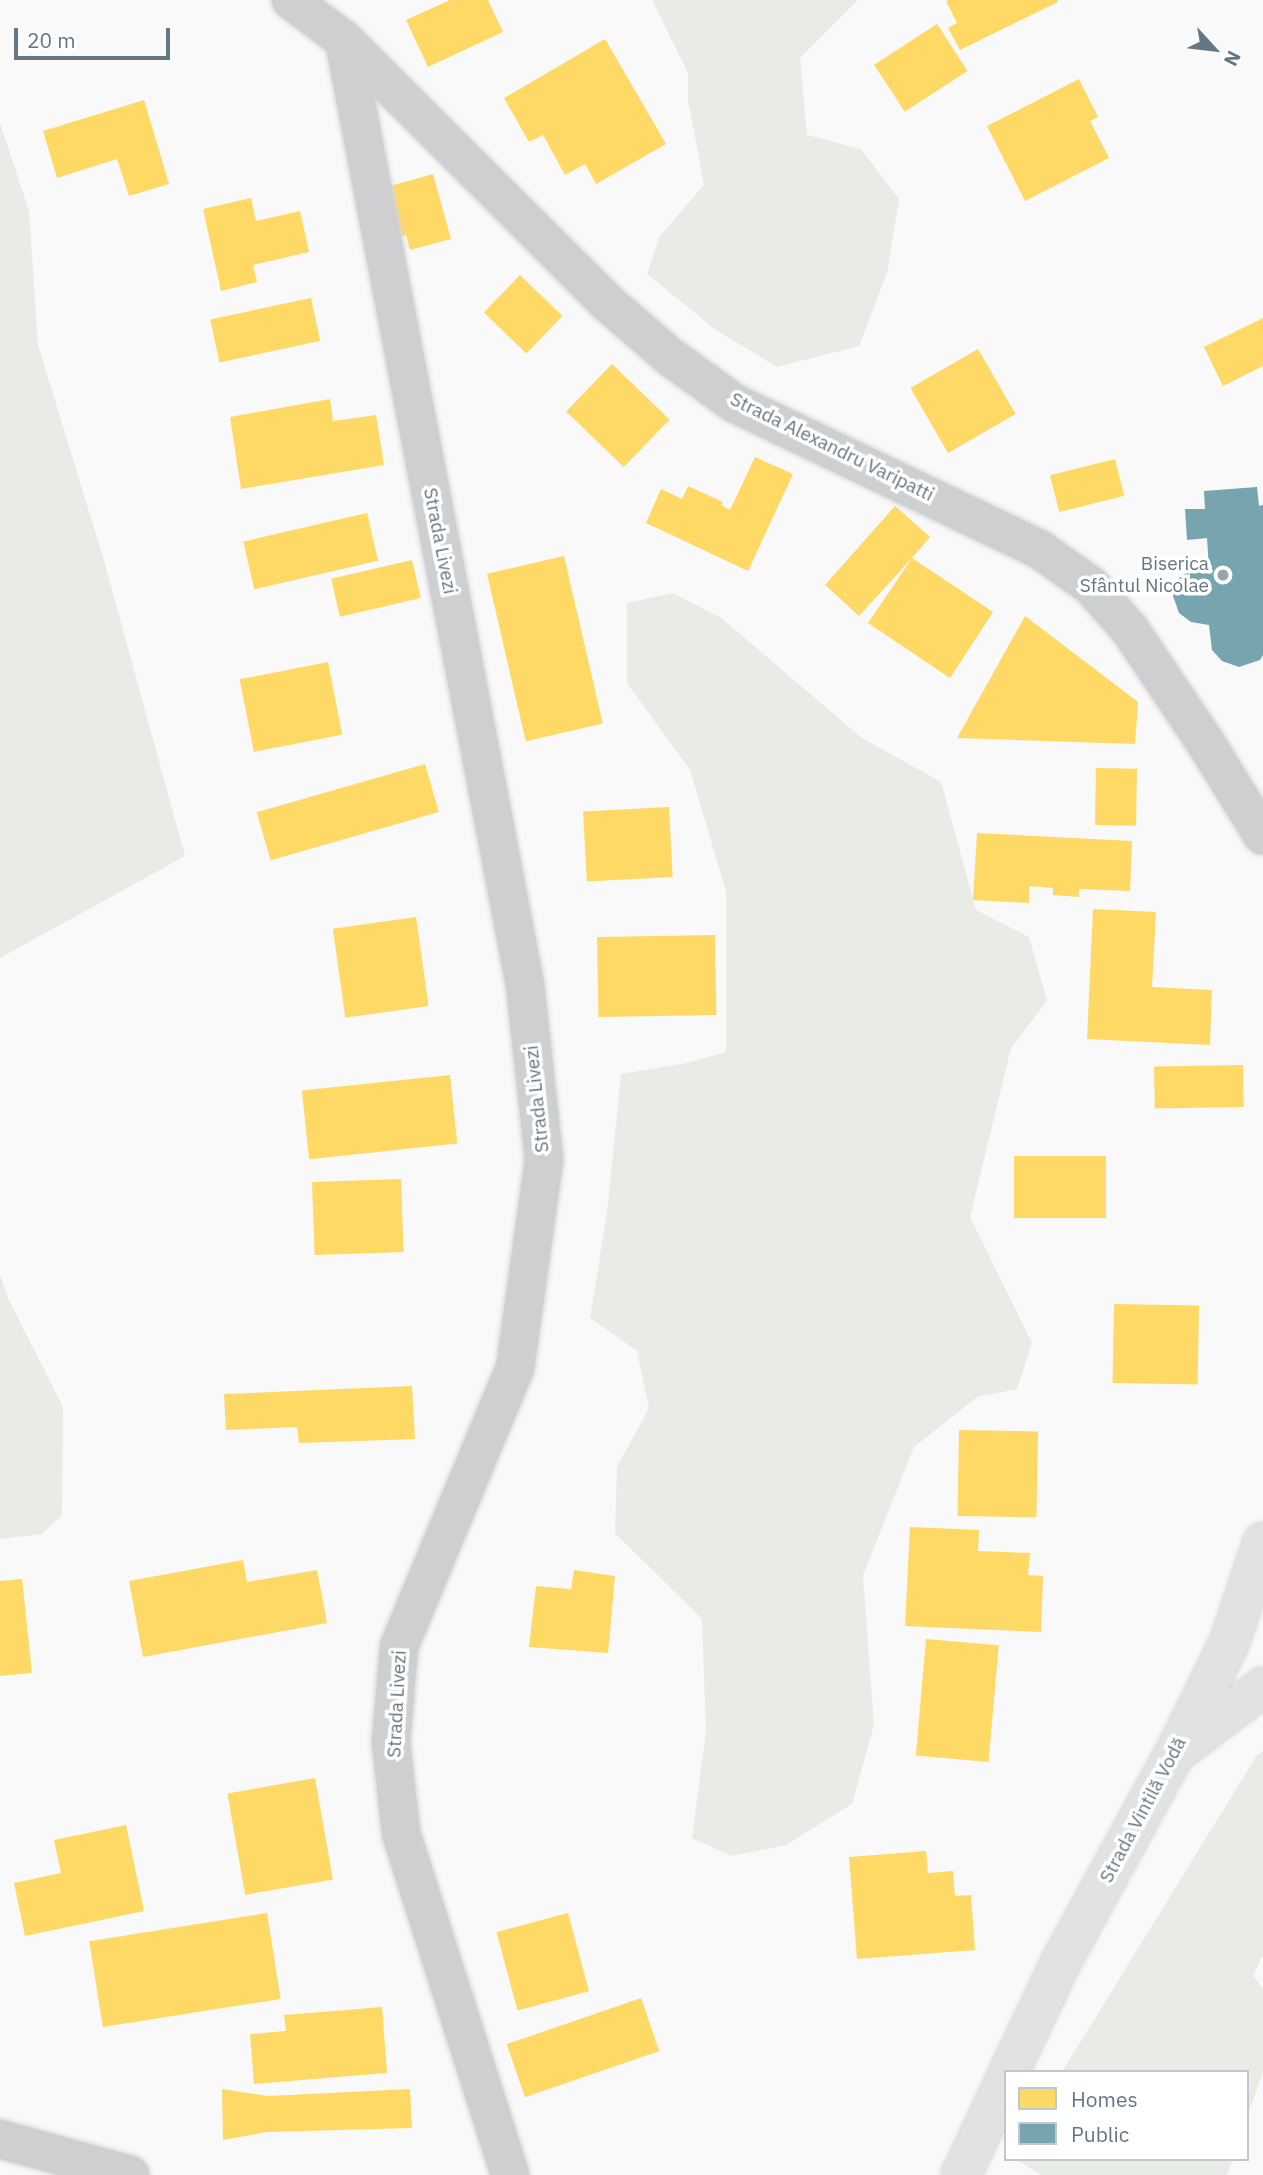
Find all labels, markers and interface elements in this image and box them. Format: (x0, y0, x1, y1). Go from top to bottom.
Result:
scale bar (18, 14, 173, 58)
north arrow (1179, 14, 1249, 84)
text: 20 m (27, 26, 76, 54)
text: N (1219, 47, 1247, 70)
street label: Strada Alexandru Varipatti (726, 388, 938, 506)
street label: Strada Livezi (419, 486, 461, 596)
place label: Biserica Sfântul Nicolae (1080, 553, 1209, 597)
marker: Biserica Sfântul Nicolae (1215, 567, 1231, 583)
street label: Strada Livezi (520, 1044, 554, 1154)
street label: Strada Livezi (383, 1650, 411, 1758)
street label: Strada Vintilă Vodă (1095, 1733, 1191, 1887)
legend (1004, 2070, 1249, 2161)
text: Homes (1071, 2085, 1138, 2113)
text: Public (1071, 2120, 1129, 2148)

